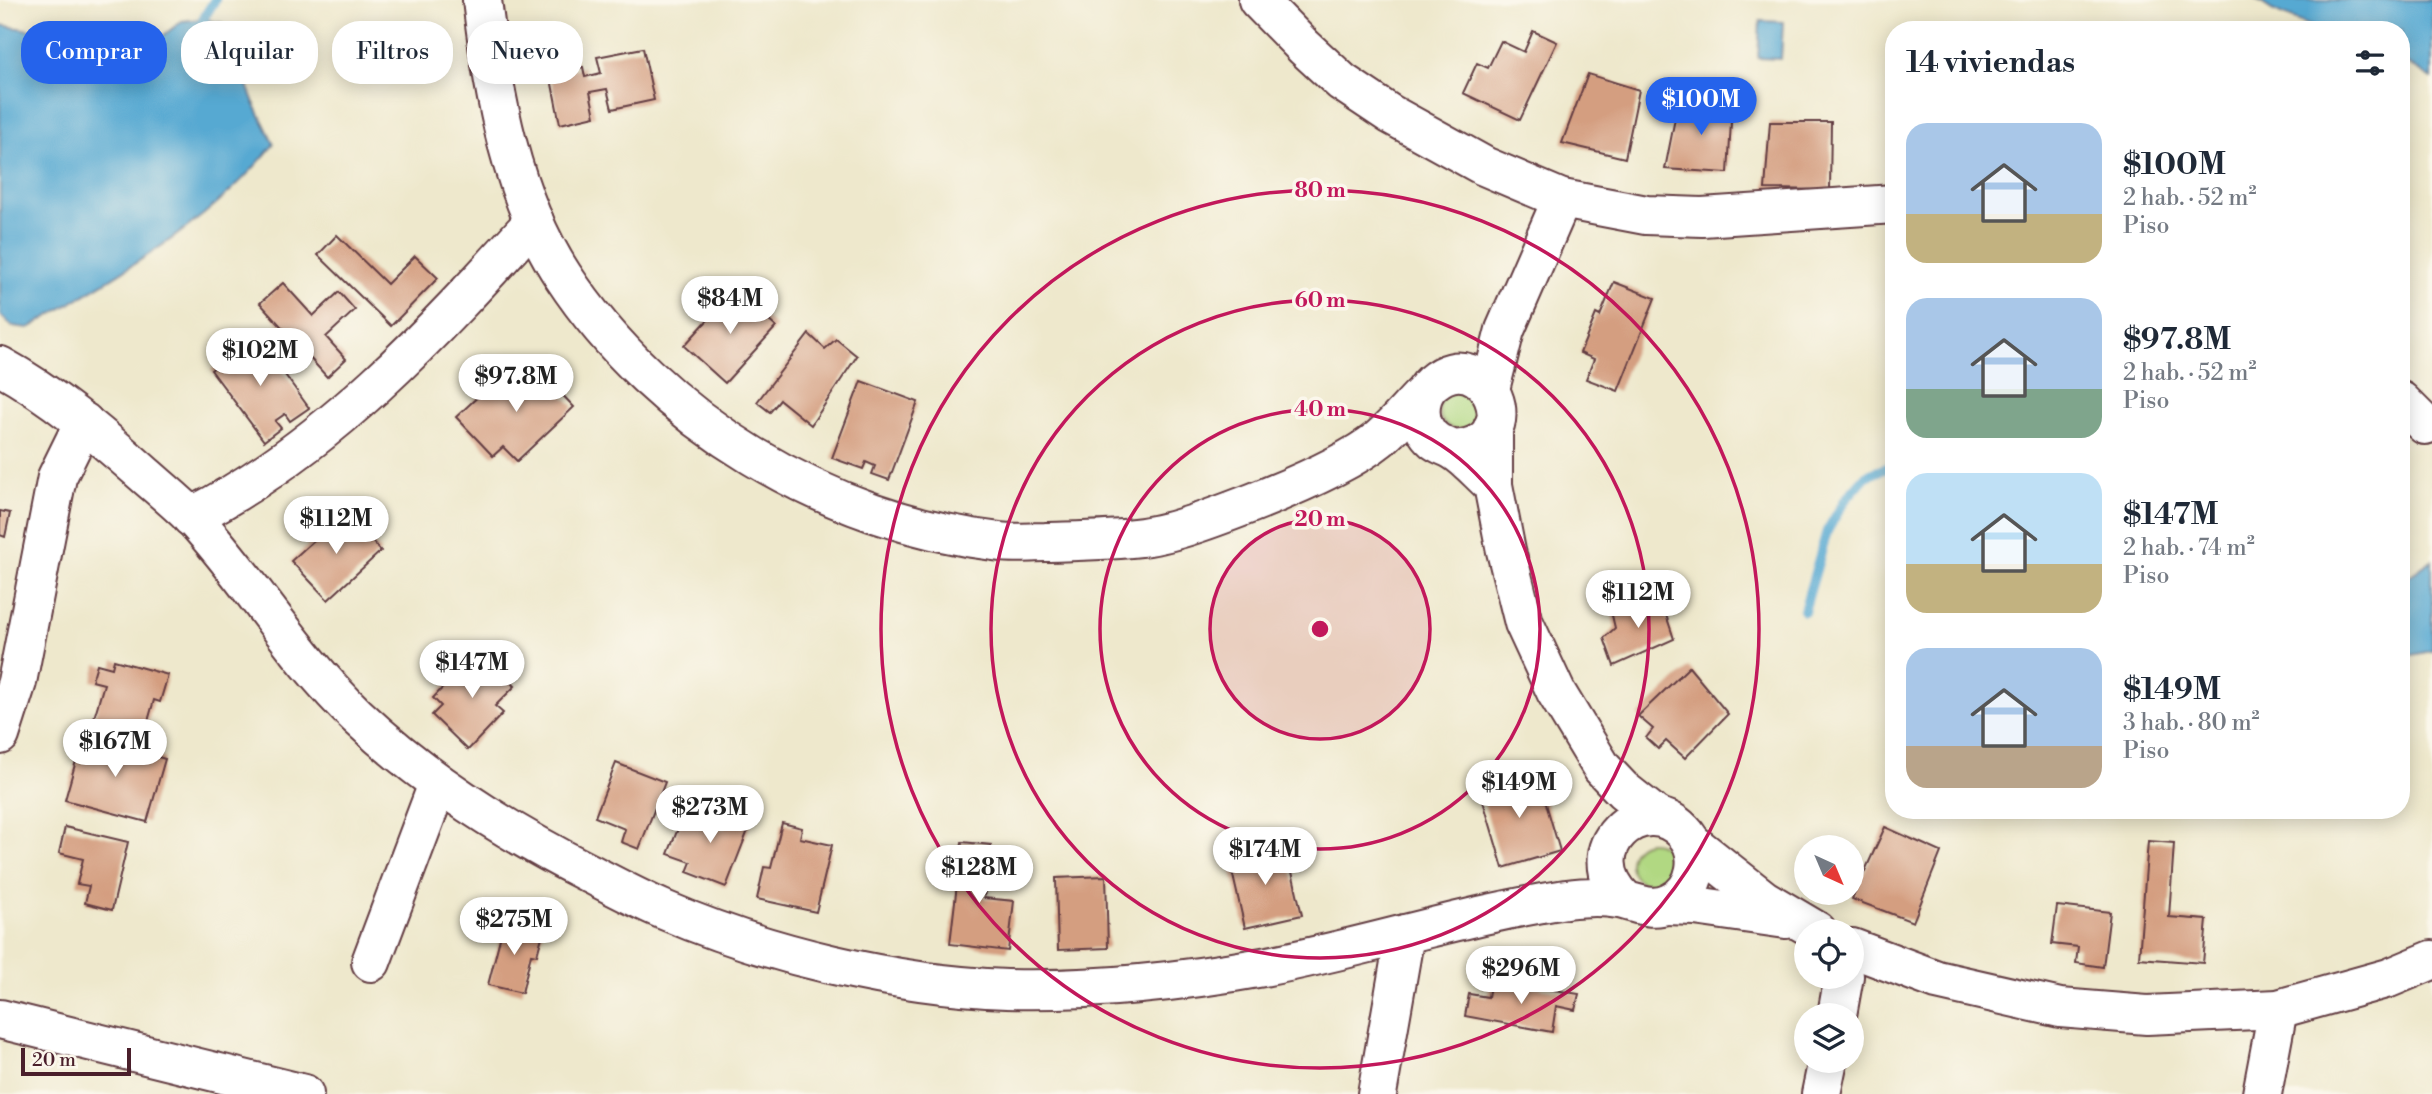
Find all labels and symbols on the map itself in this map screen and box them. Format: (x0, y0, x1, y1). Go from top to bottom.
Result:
pin: $100M (1652, 78, 1750, 137)
text: 80 m (1294, 178, 1346, 204)
pin: $84M (689, 276, 771, 336)
text: 60 m (1295, 288, 1345, 314)
pin: $102M (211, 328, 309, 388)
pin: $97.8M (459, 354, 573, 414)
text: 40 m (1294, 397, 1346, 423)
pin: $112M (287, 496, 385, 556)
text: 20 m (1295, 507, 1345, 533)
pin: $112M (1589, 570, 1687, 630)
centre of rings (1308, 617, 1332, 641)
pin: $147M (423, 640, 521, 700)
pin: $167M (66, 720, 164, 779)
pin: $149M (1470, 760, 1568, 820)
pin: $273M (661, 786, 759, 845)
pin: $174M (1216, 828, 1314, 887)
north arrow (1794, 835, 1864, 905)
pin: $128M (930, 846, 1028, 905)
pin: $275M (465, 898, 563, 957)
pin: $296M (1472, 946, 1570, 1006)
scale bar (21, 1045, 131, 1077)

